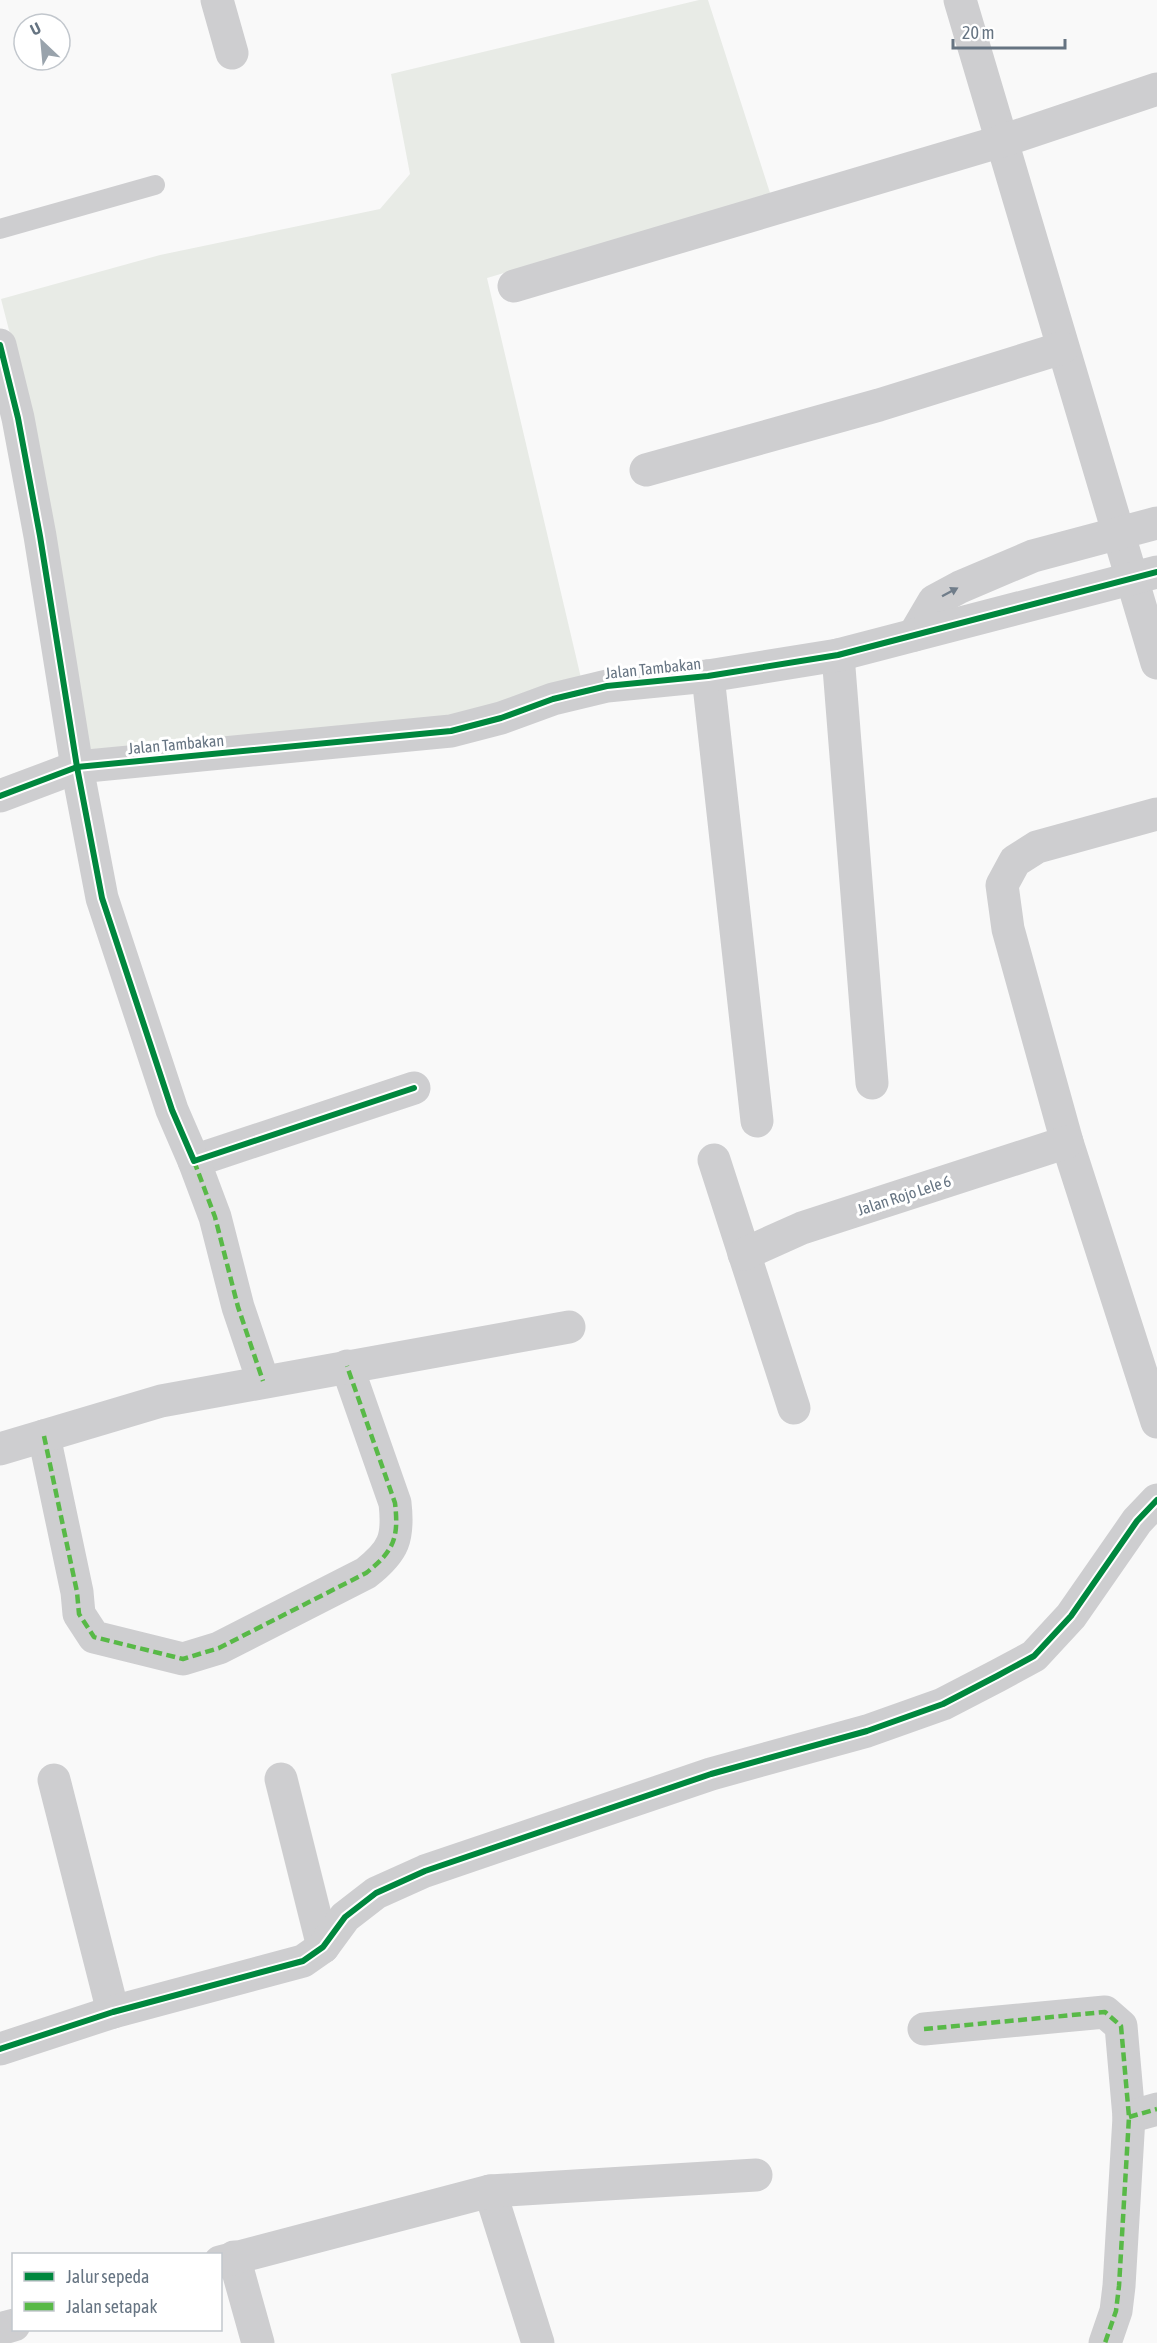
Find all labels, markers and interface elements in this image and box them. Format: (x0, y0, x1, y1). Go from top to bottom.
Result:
north arrow (12, 12, 72, 72)
scale bar (953, 12, 1066, 50)
text: U (27, 18, 44, 39)
text: 20 m (962, 22, 994, 43)
one-way arrow (942, 587, 959, 597)
street label: Jalan Tambakan (604, 654, 702, 682)
street label: Jalan Tambakan (127, 731, 225, 757)
street label: Jalan Rojo Lele 6 (855, 1171, 954, 1220)
legend (12, 2253, 222, 2331)
text: Jalur sepeda (66, 2266, 149, 2287)
text: Jalan setapak (66, 2296, 157, 2317)

